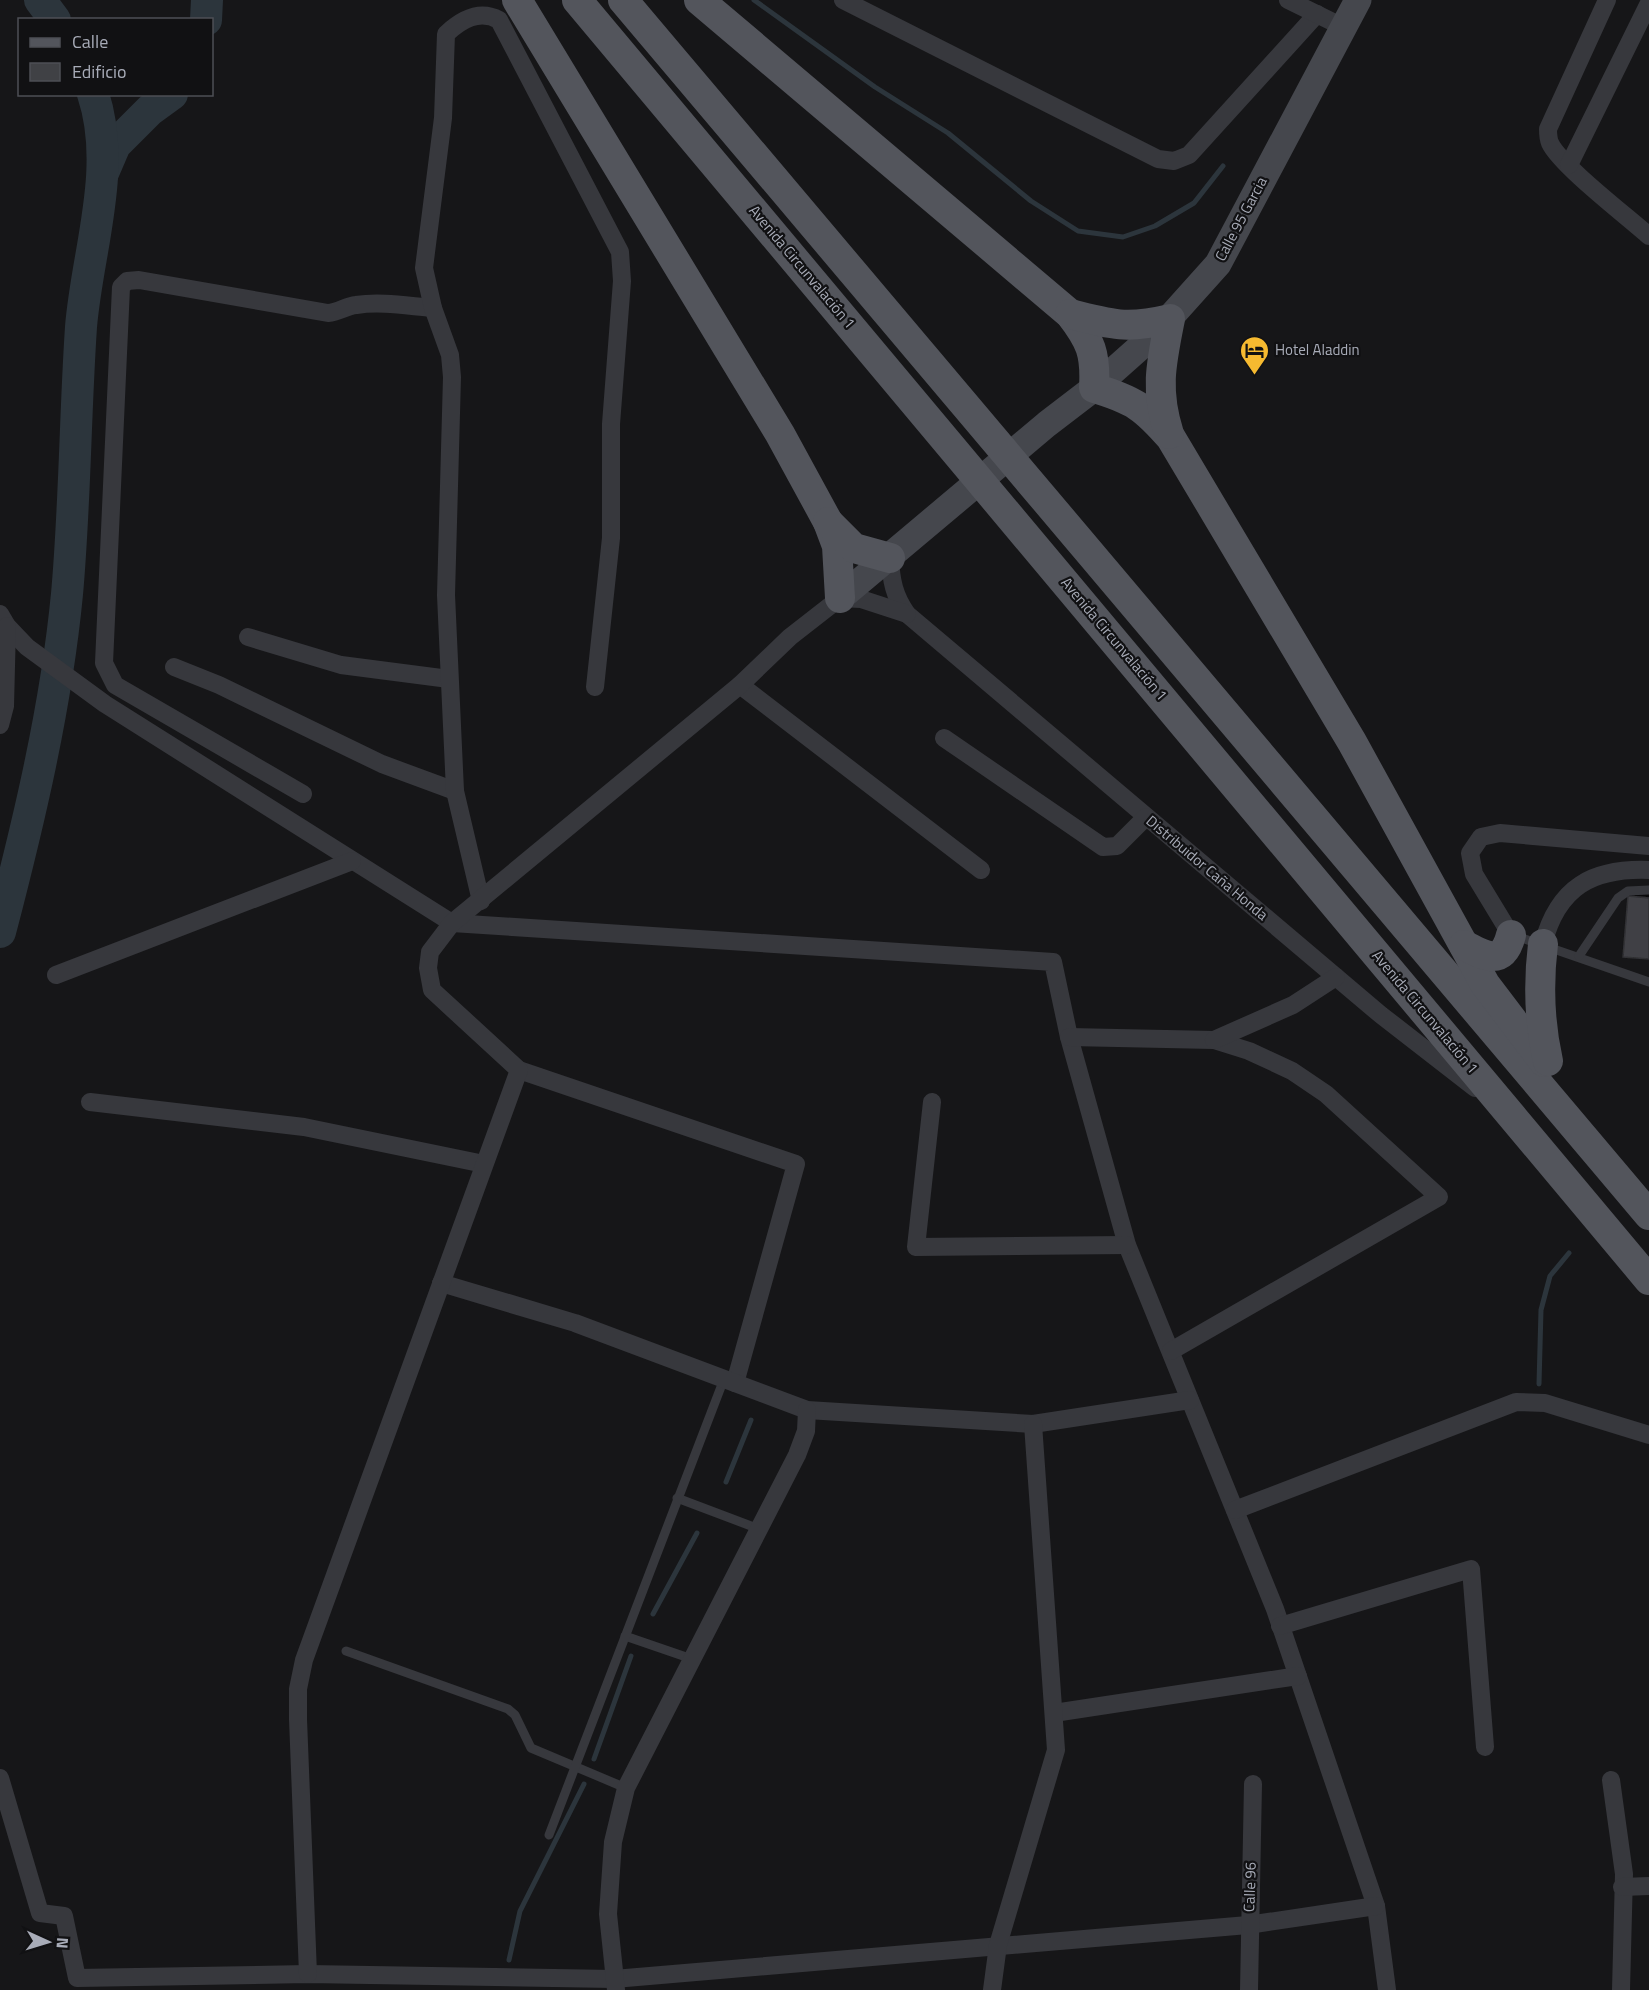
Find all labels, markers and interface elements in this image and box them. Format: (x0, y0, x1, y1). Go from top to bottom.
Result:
legend (18, 18, 213, 96)
text: Calle (72, 28, 108, 55)
text: Edificio (72, 58, 126, 85)
street label: Calle 95 Garcia (1209, 172, 1273, 265)
street label: Avenida Circunvalación 1 (744, 200, 861, 334)
hotel icon: Hotel Aladdin (1238, 334, 1270, 376)
place label: Hotel Aladdin (1275, 338, 1360, 361)
street label: Avenida Circunvalación 1 (1056, 572, 1173, 706)
street label: Distribuidor Caña Honda (1141, 810, 1274, 926)
street label: Avenida Circunvalación 1 (1367, 945, 1484, 1079)
street label: Calle 96 (1237, 1861, 1262, 1913)
north arrow (18, 1912, 78, 1972)
text: N (51, 1937, 75, 1949)

